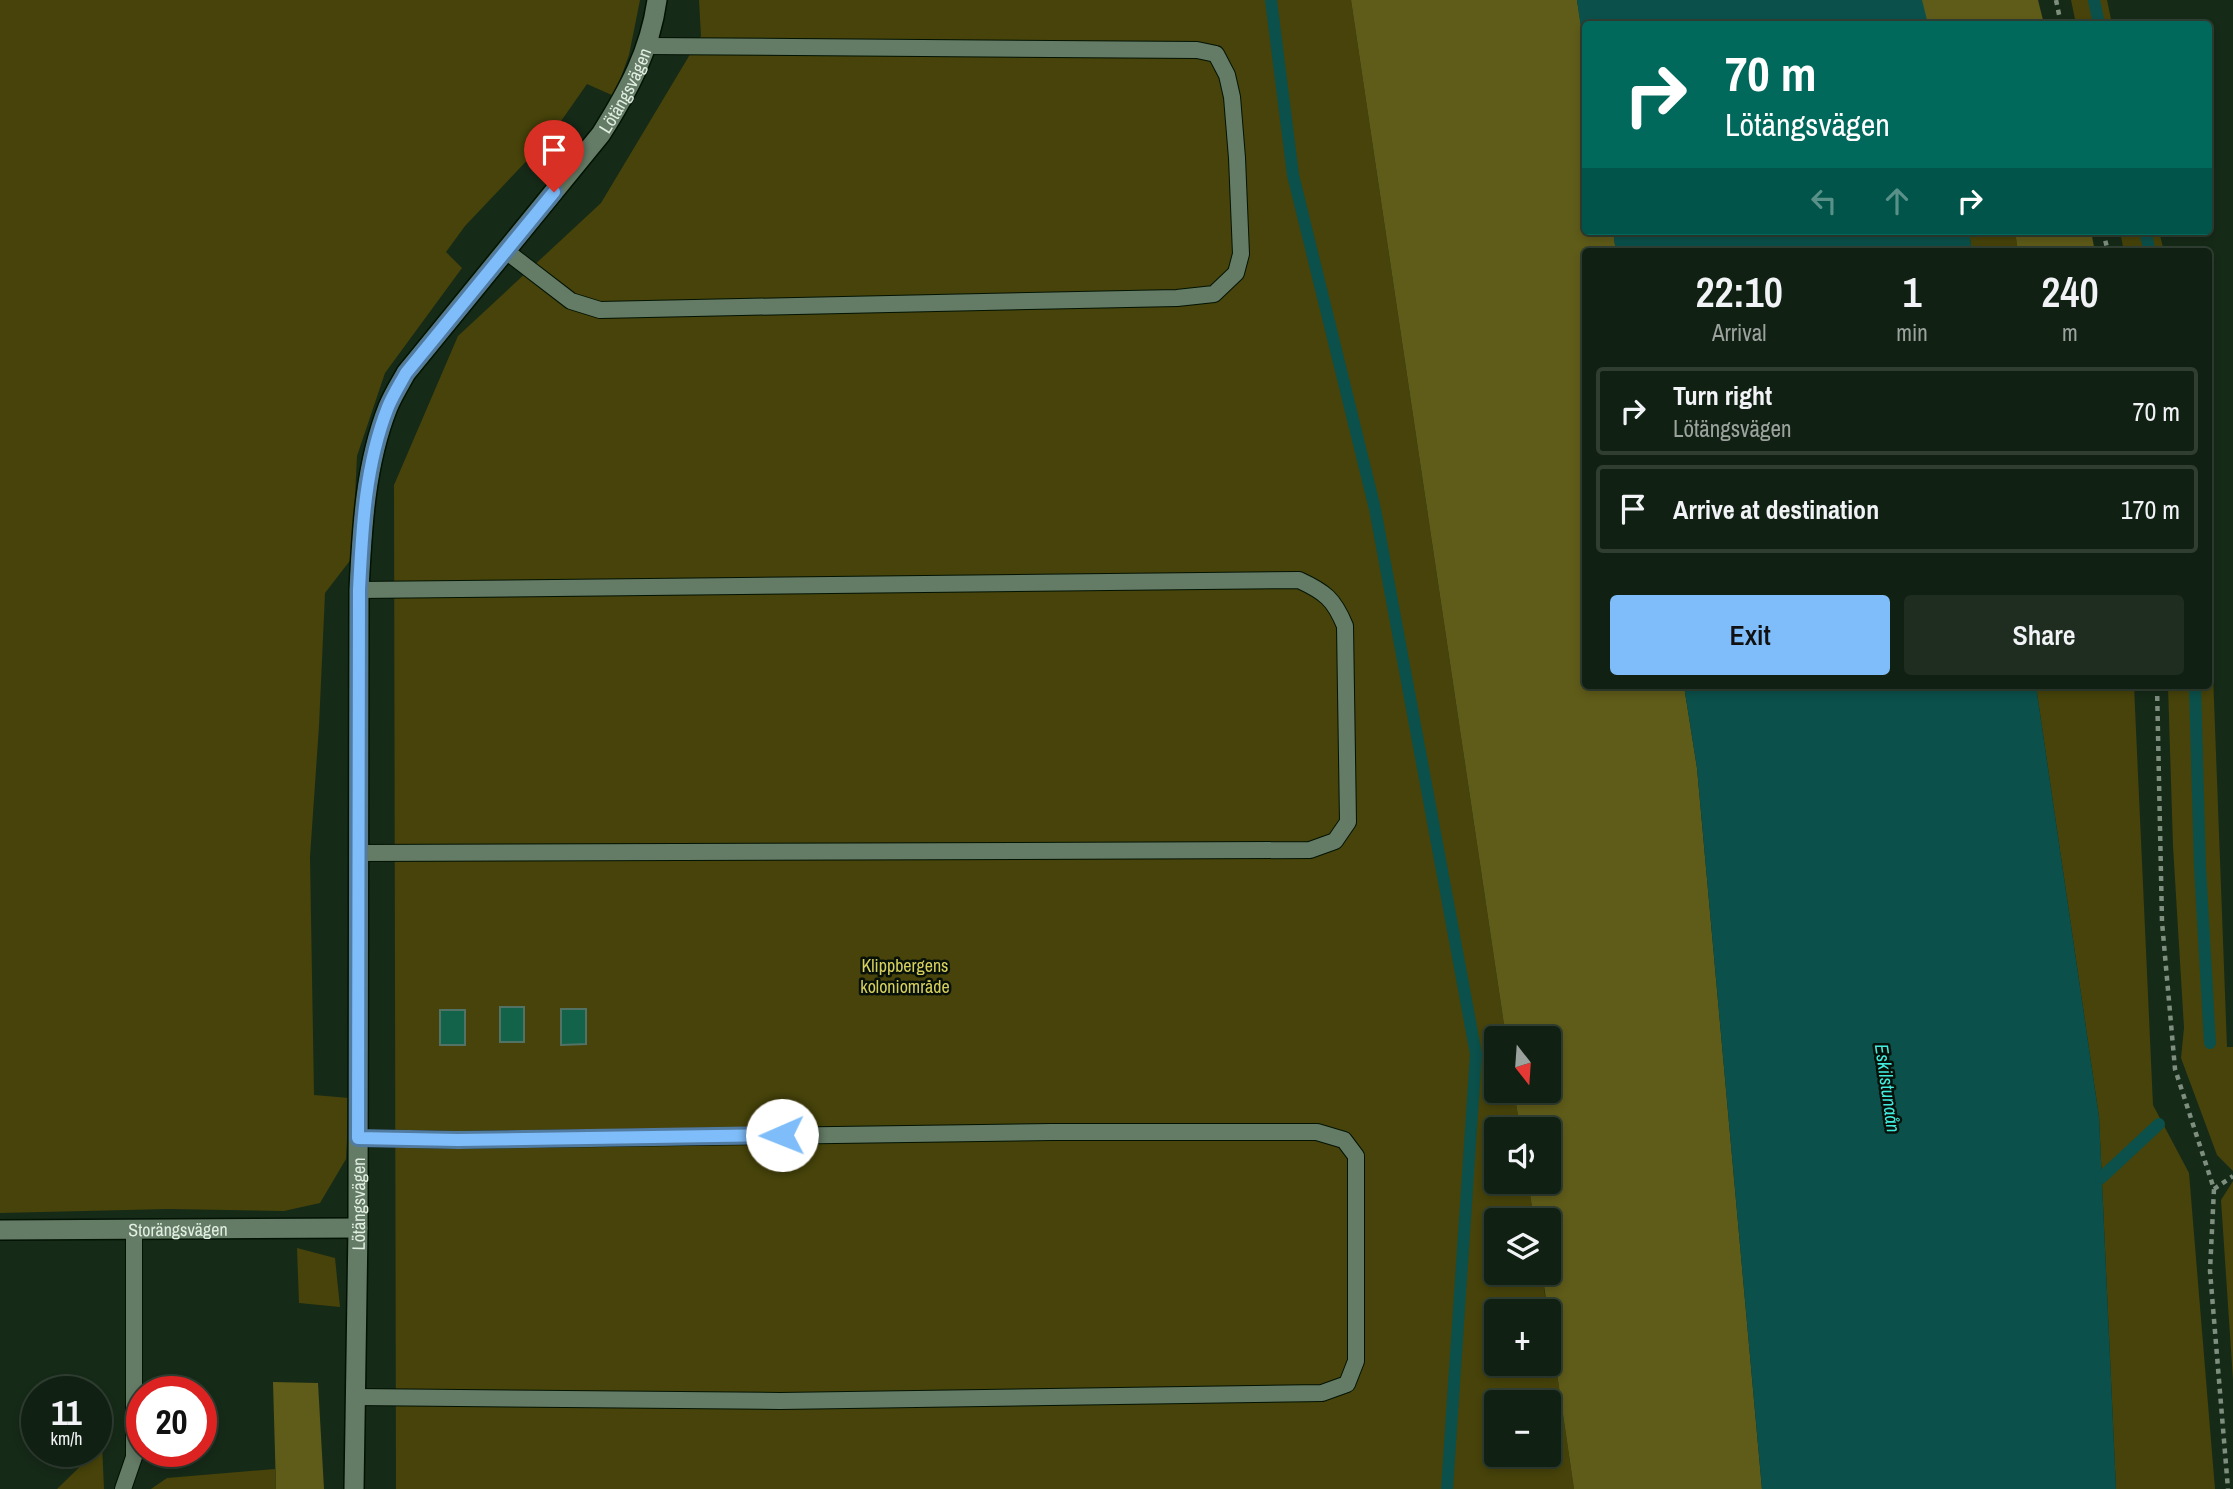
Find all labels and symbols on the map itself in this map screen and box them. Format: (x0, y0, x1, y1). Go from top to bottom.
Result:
street label: Lötängsvägen (592, 44, 657, 138)
pin (524, 120, 584, 192)
park label: Klippbergens koloniområde (860, 953, 950, 999)
north arrow (1484, 1026, 1561, 1102)
water label: Eskilstunaån (1869, 1042, 1907, 1134)
position arrow (745, 1098, 819, 1172)
street label: Lötängsvägen (345, 1158, 371, 1251)
street label: Storängsvägen (128, 1216, 228, 1242)
speed limit sign: 20 (126, 1376, 217, 1467)

